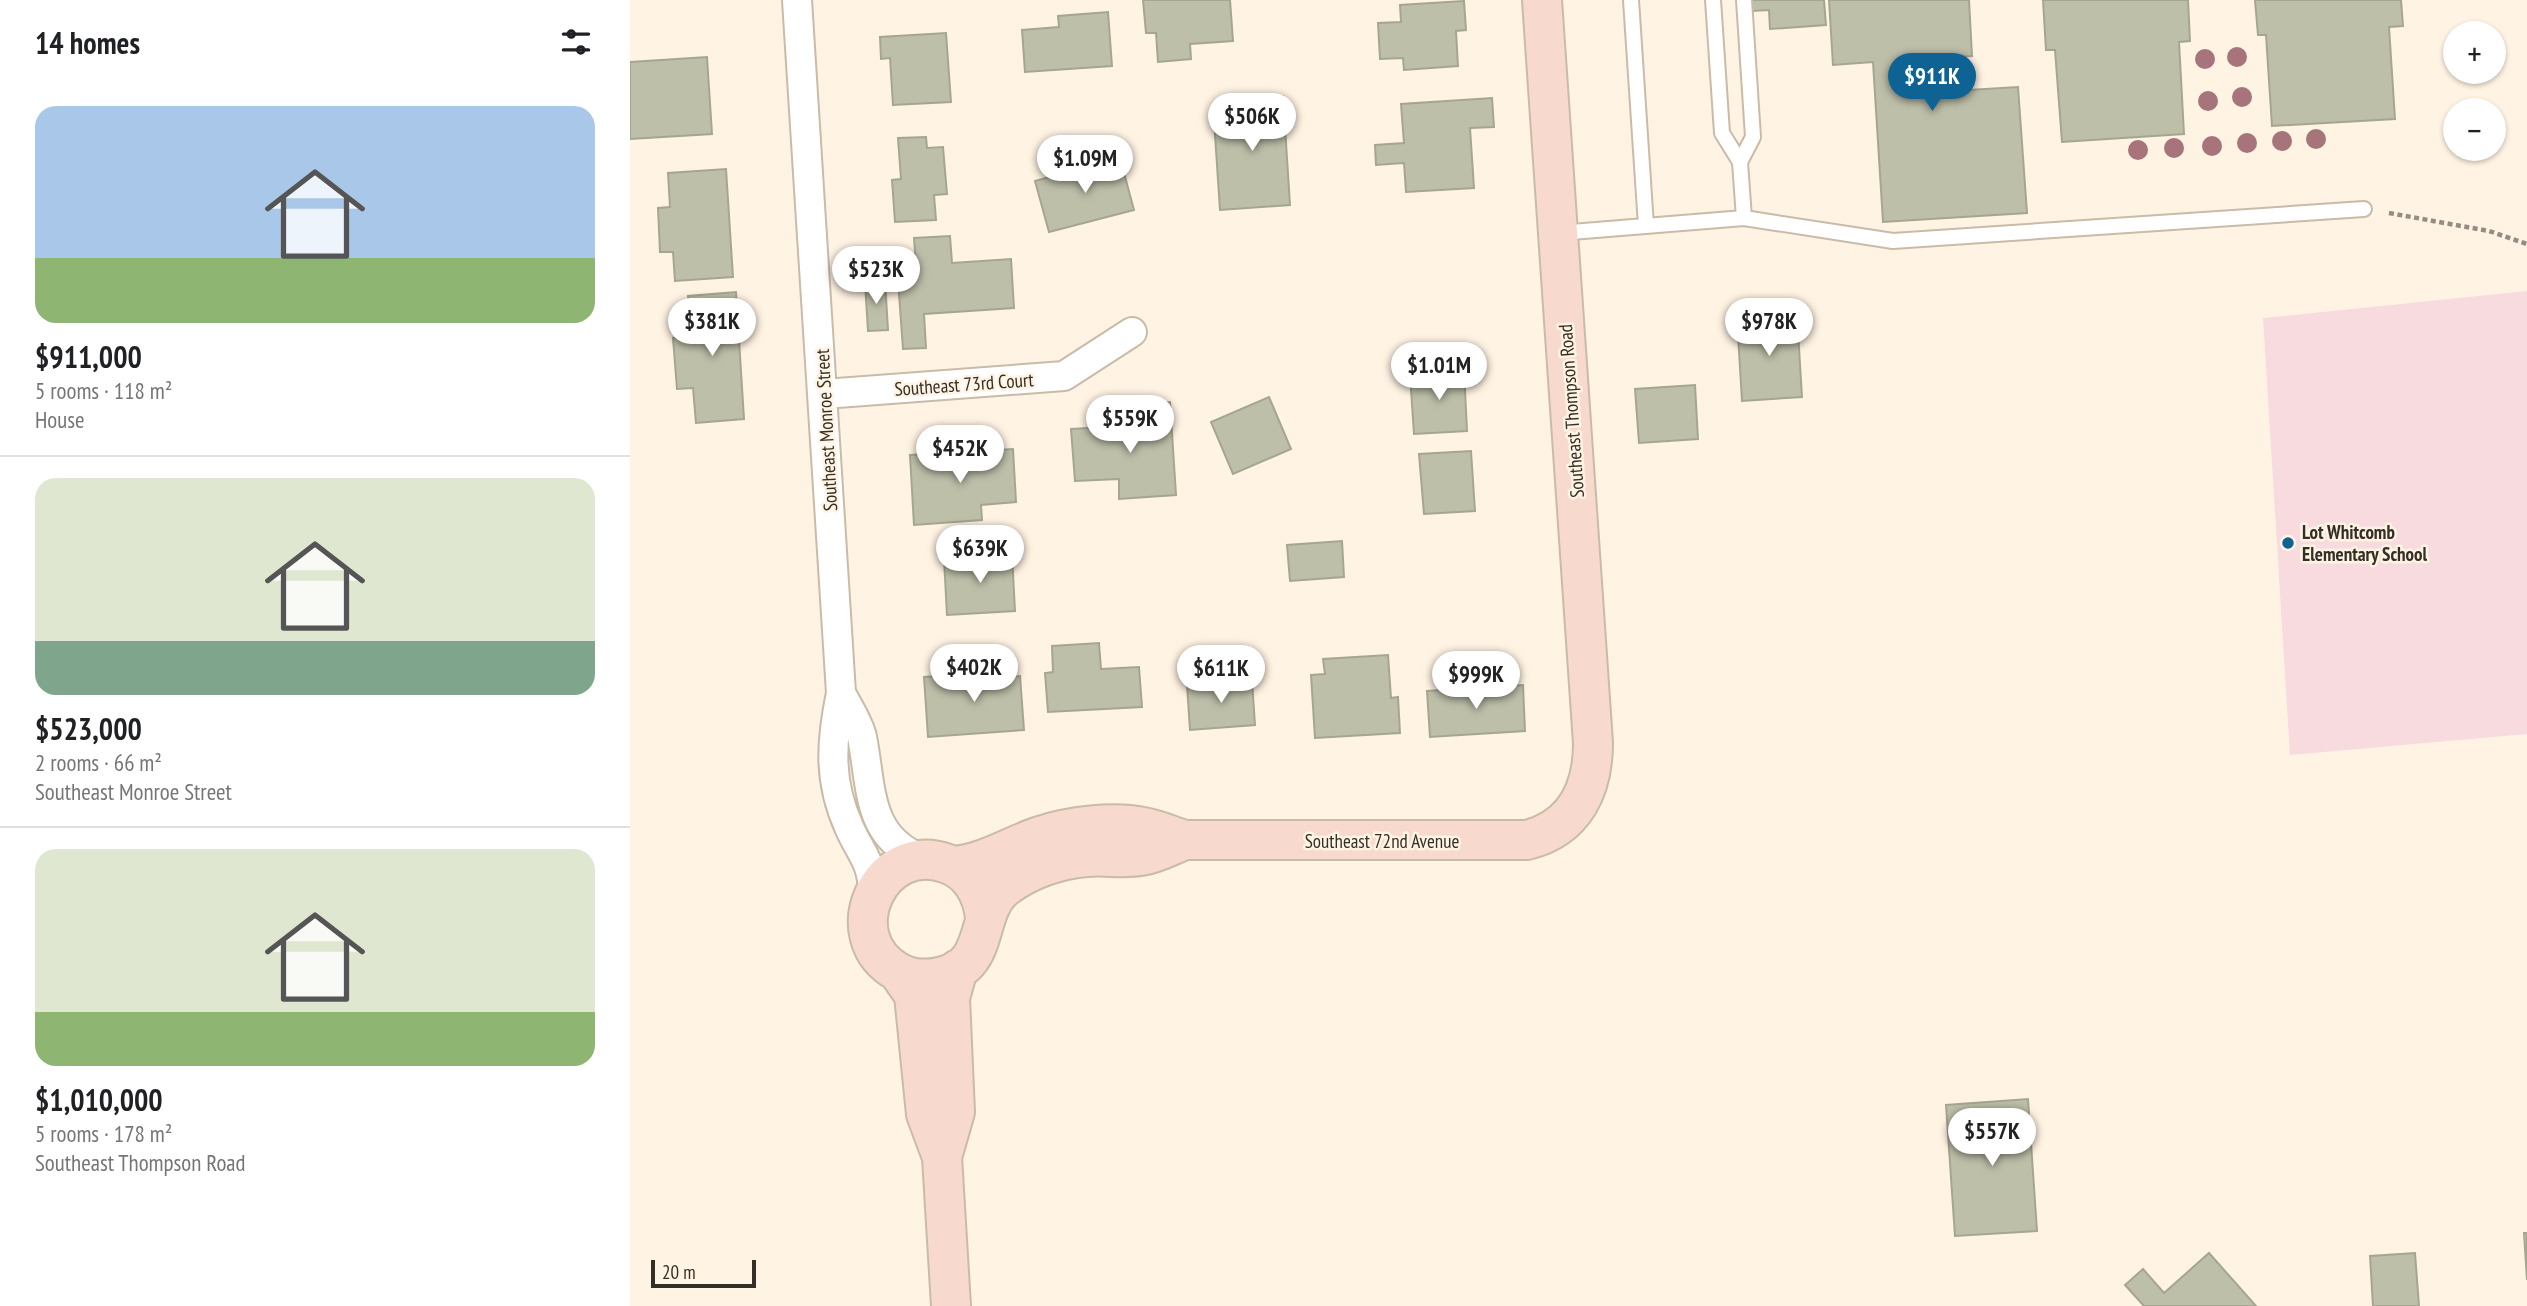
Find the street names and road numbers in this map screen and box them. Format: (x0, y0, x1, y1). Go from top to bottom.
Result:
street label: Southeast Thompson Road (1553, 323, 1589, 499)
street label: Southeast Monroe Street (810, 347, 842, 512)
street label: Southeast 73rd Court (894, 367, 1035, 401)
street label: Southeast 72nd Avenue (1305, 829, 1459, 853)

